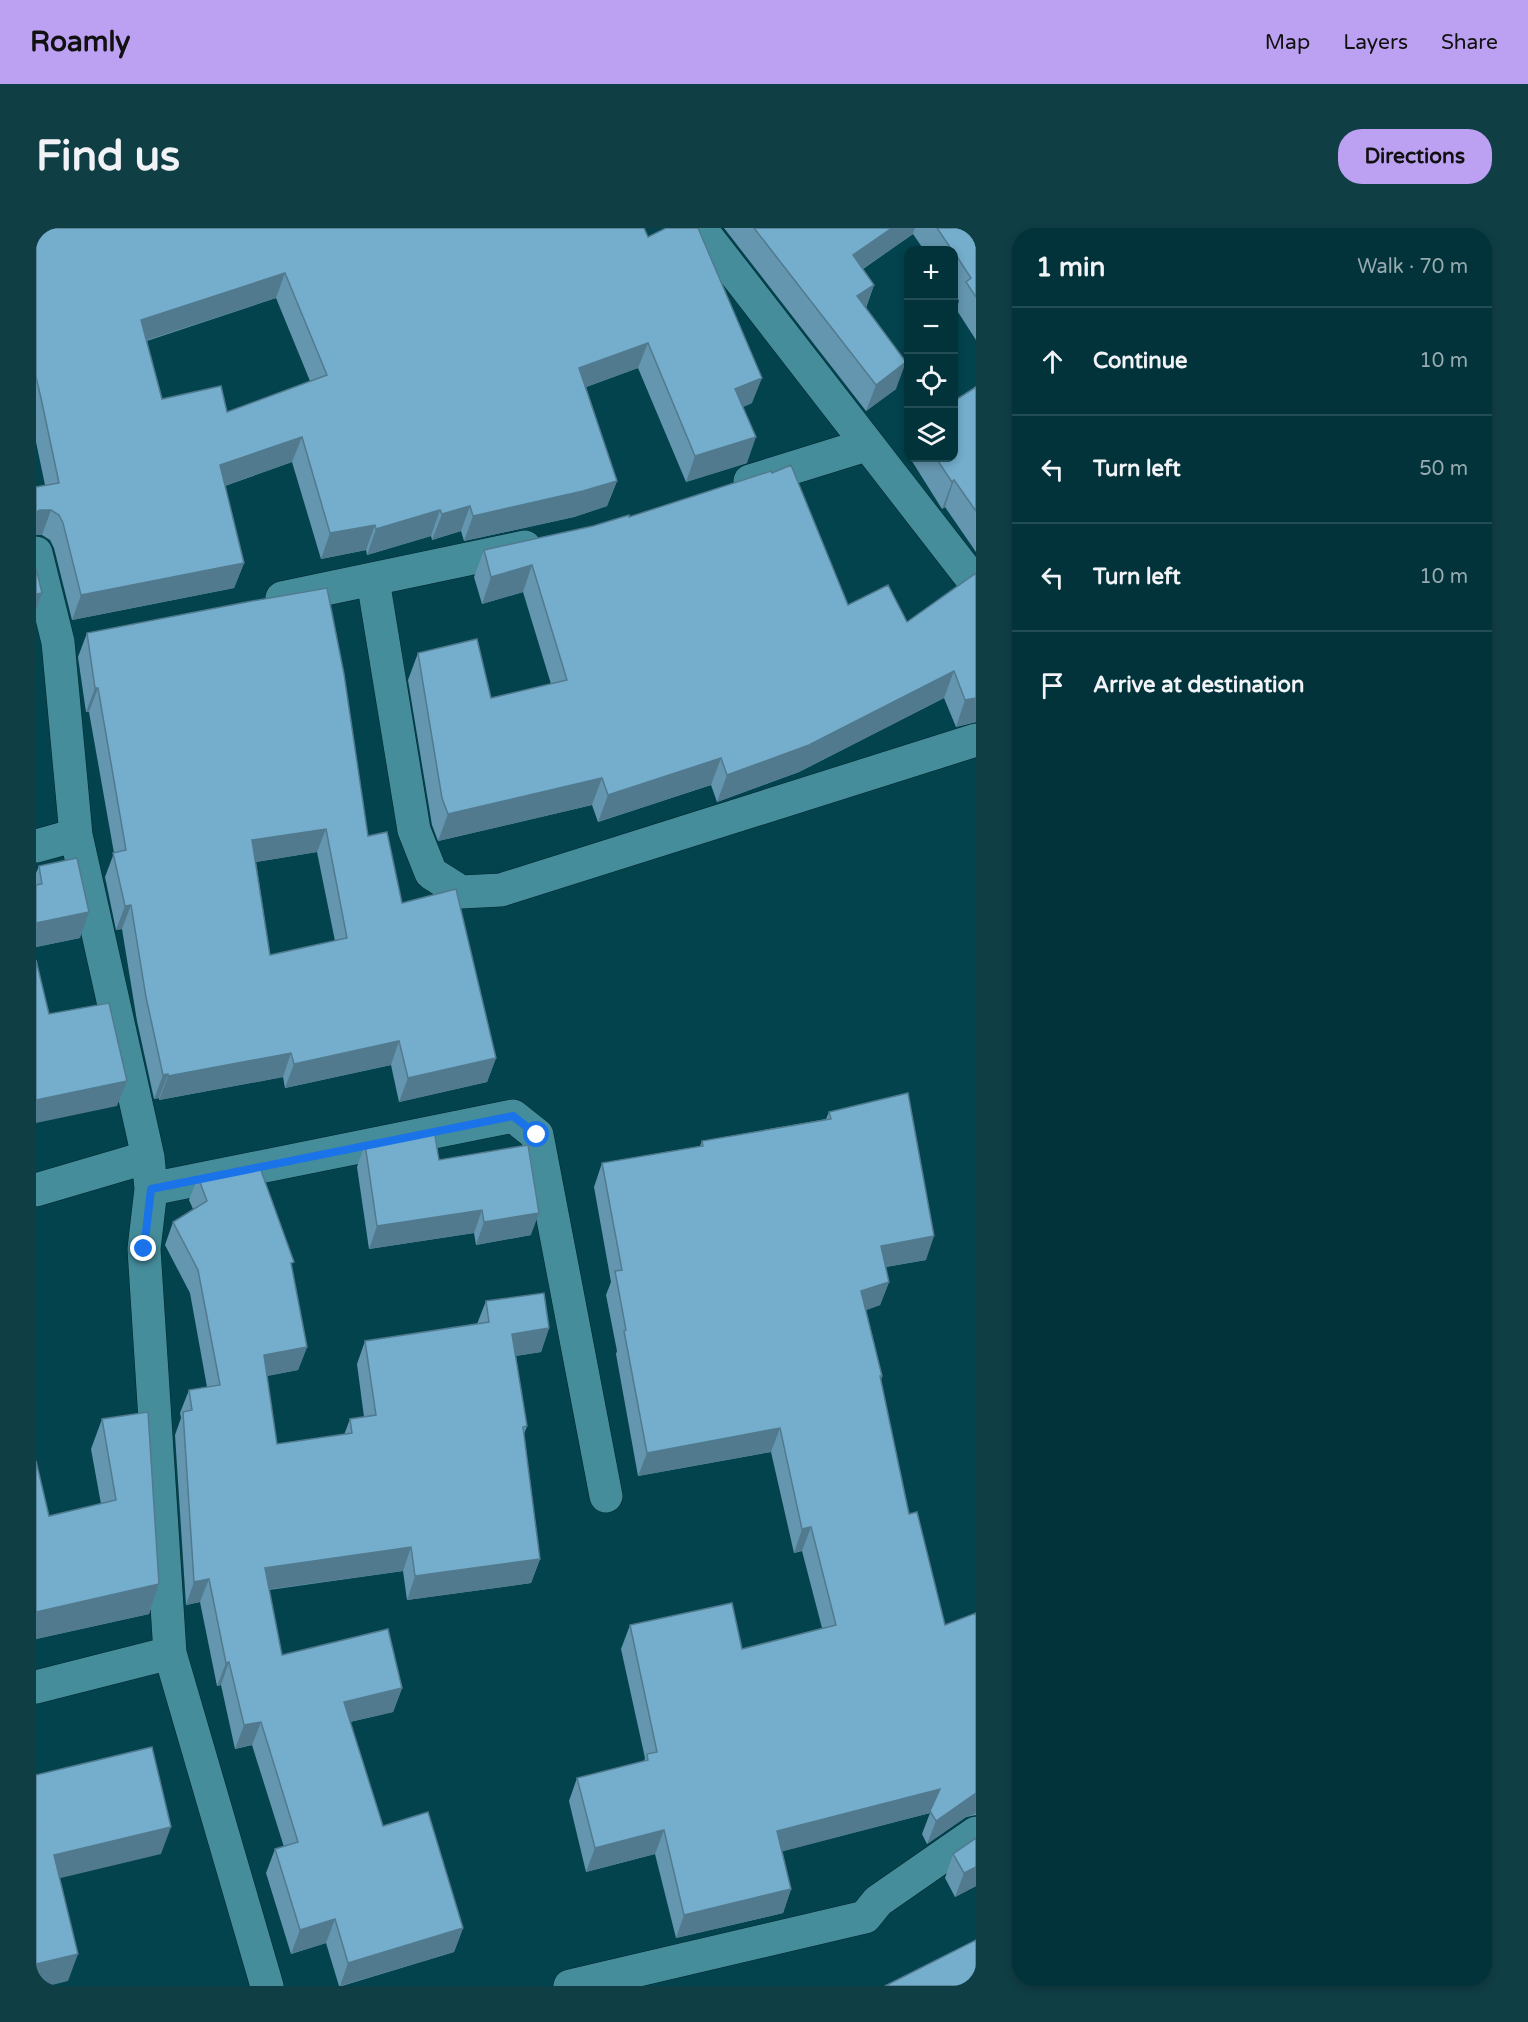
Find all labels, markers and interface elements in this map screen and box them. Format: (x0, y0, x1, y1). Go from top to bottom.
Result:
text: Roamly (30, 25, 130, 59)
text: Map (1265, 30, 1310, 55)
text: Layers (1343, 30, 1408, 55)
text: Share (1441, 30, 1498, 55)
button: Directions (1338, 129, 1492, 184)
text: Find us (36, 131, 180, 182)
map controls (904, 246, 958, 462)
button: + (904, 246, 958, 300)
text: 1 min (1036, 252, 1105, 283)
text: Walk · 70 m (1357, 255, 1468, 279)
button: − (904, 300, 958, 354)
icon: ahead (1036, 345, 1069, 378)
text: Continue (1093, 348, 1188, 374)
text: 10 m (1419, 349, 1468, 373)
button: locate (904, 354, 958, 408)
button: layers (904, 408, 958, 462)
icon: left (1036, 453, 1069, 486)
text: Turn left (1093, 456, 1181, 482)
text: 50 m (1419, 457, 1468, 481)
icon: left (1036, 561, 1069, 594)
text: Turn left (1093, 564, 1181, 590)
text: 10 m (1419, 565, 1468, 589)
icon: arrive (1036, 669, 1069, 702)
text: Arrive at destination (1093, 672, 1304, 698)
route start (523, 1121, 549, 1147)
route end (130, 1235, 156, 1261)

